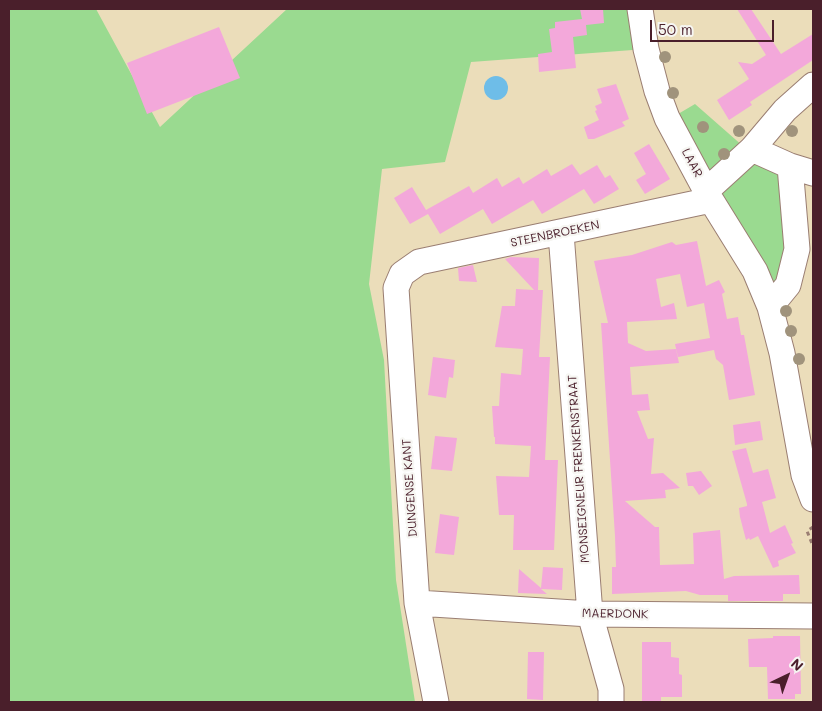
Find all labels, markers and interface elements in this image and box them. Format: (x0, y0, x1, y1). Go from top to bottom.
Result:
scale bar (652, 10, 776, 42)
text: 50 m (658, 19, 693, 39)
street label: LAAR (678, 146, 706, 180)
street label: STEENBROEKEN (509, 218, 601, 250)
street label: MONSEIGNEUR FRENKENSTRAAT (565, 374, 593, 564)
street label: DUNGENSE KANT (399, 438, 421, 538)
street label: MAERDONK (582, 606, 648, 622)
north arrow (762, 651, 812, 701)
text: N (787, 654, 808, 675)

